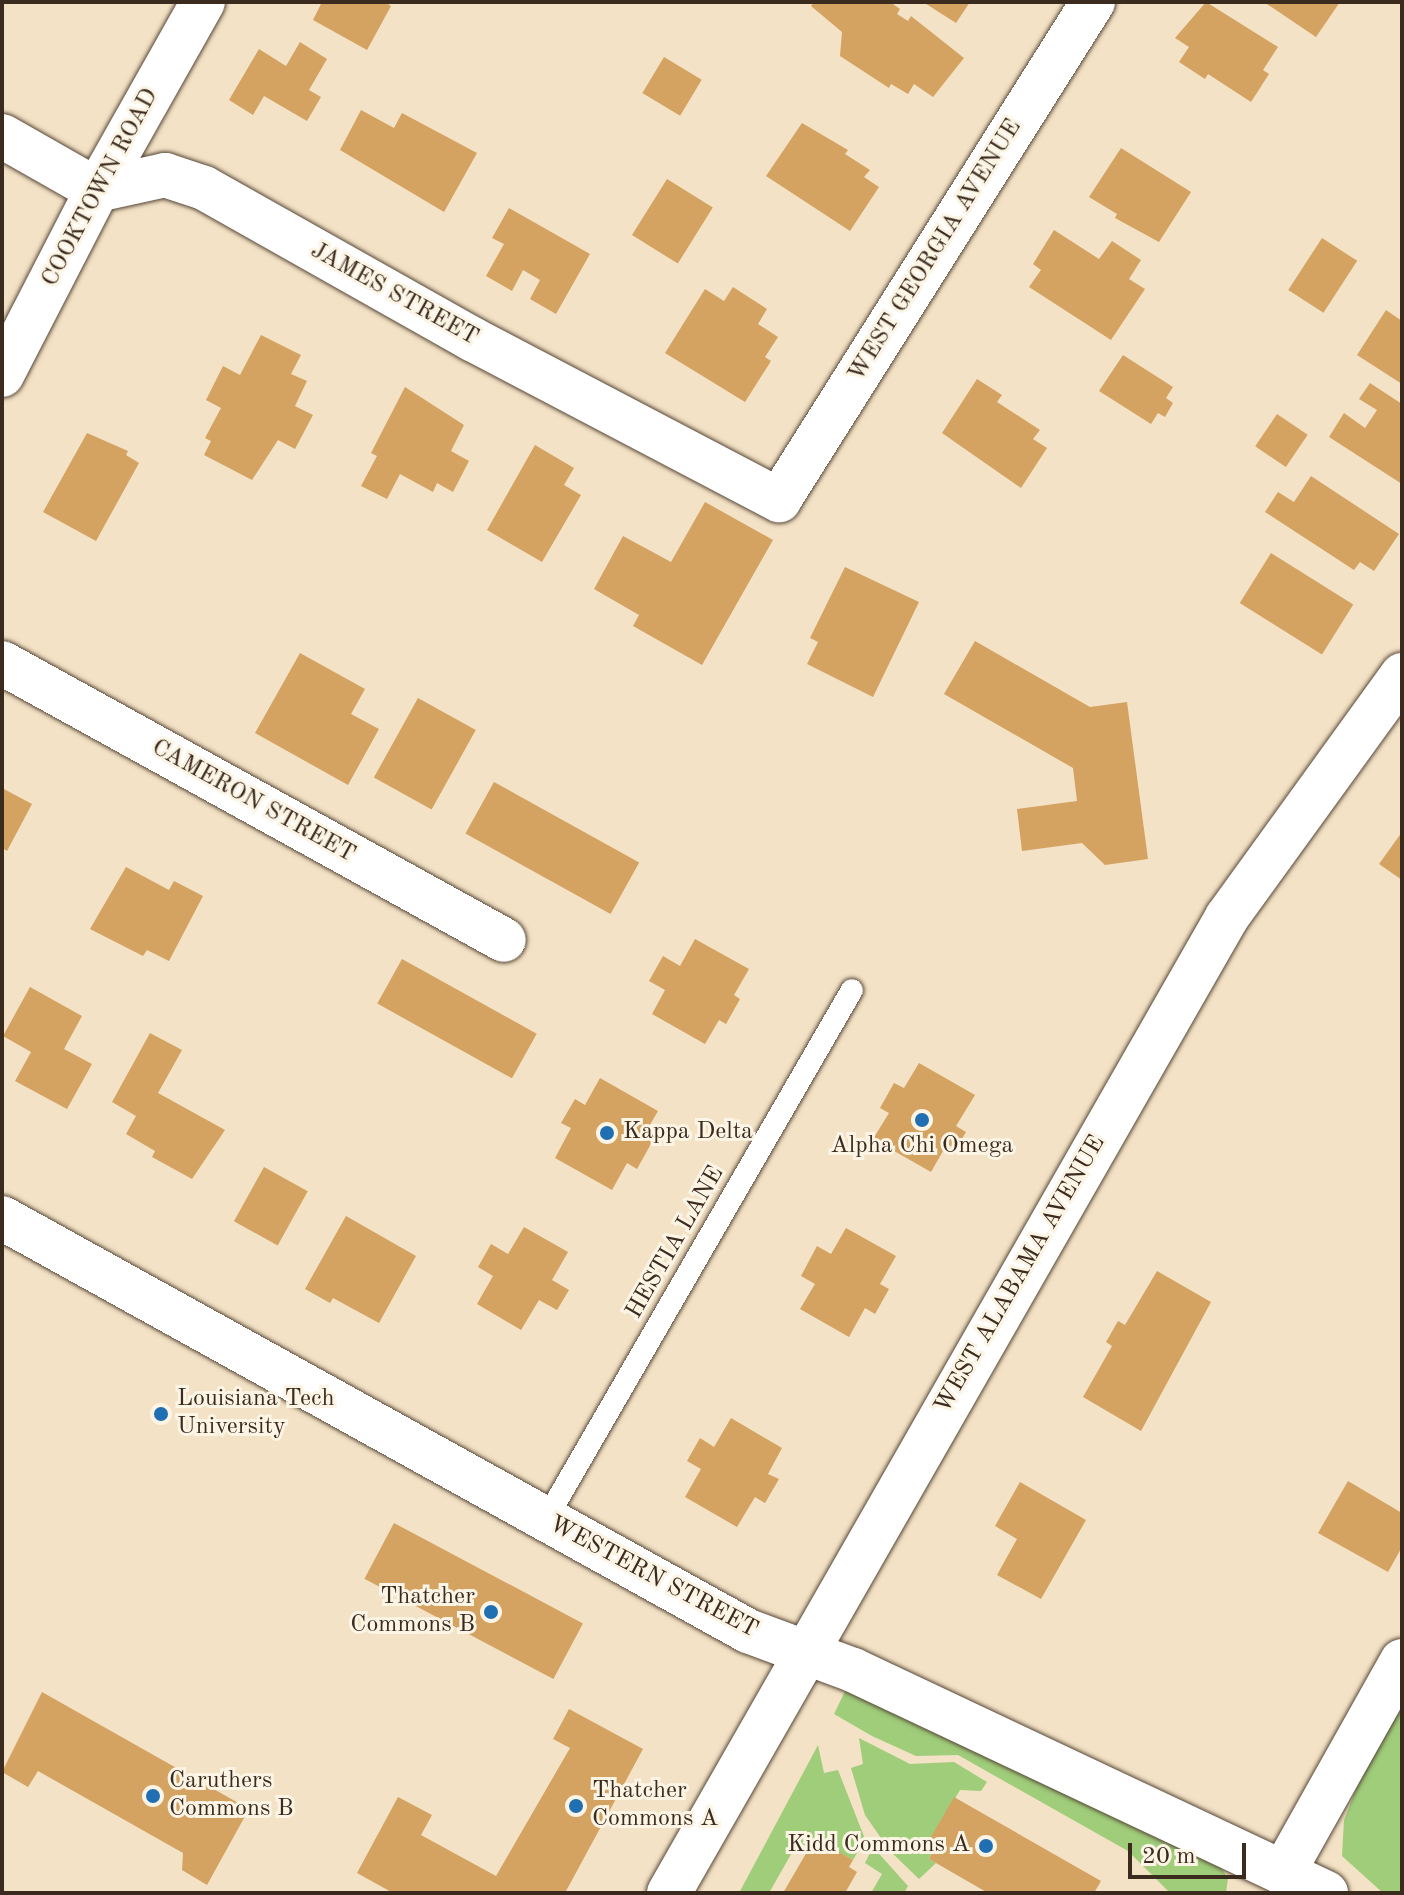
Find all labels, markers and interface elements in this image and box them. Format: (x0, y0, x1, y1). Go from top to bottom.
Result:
street label: COOKTOWN ROAD (37, 84, 165, 292)
street label: WEST GEORGIA AVENUE (843, 115, 1029, 387)
street label: JAMES STREET (305, 237, 483, 353)
street label: CAMERON STREET (146, 734, 360, 870)
marker: Alpha Chi Omega (913, 1111, 931, 1129)
place label: Kappa Delta (623, 1119, 753, 1147)
marker: Kappa Delta (598, 1124, 616, 1142)
street label: WEST ALABAMA AVENUE (930, 1131, 1112, 1419)
place label: Alpha Chi Omega (831, 1133, 1013, 1161)
street label: HESTIA LANE (621, 1162, 731, 1324)
place label: Louisiana Tech University (177, 1386, 335, 1442)
marker: Louisiana Tech University (152, 1405, 170, 1423)
street label: WESTERN STREET (544, 1511, 762, 1645)
place label: Thatcher Commons B (350, 1584, 475, 1640)
marker: Thatcher Commons B (482, 1603, 500, 1621)
place label: Caruthers Commons B (169, 1768, 294, 1824)
place label: Thatcher Commons A (592, 1778, 718, 1834)
marker: Caruthers Commons B (144, 1787, 162, 1805)
marker: Thatcher Commons A (567, 1797, 585, 1815)
scale bar (1132, 1827, 1250, 1877)
place label: Kidd Commons A (787, 1832, 970, 1860)
marker: Kidd Commons A (977, 1837, 995, 1855)
text: 20 m (1142, 1845, 1196, 1869)

